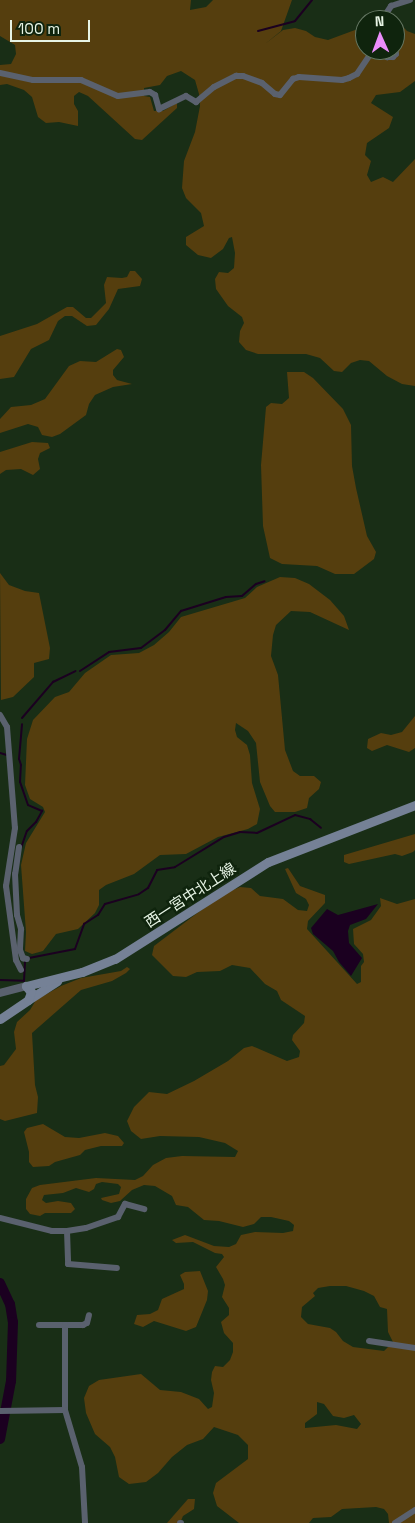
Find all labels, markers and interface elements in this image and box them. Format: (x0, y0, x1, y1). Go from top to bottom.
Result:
scale bar (12, 10, 92, 42)
north arrow (355, 10, 405, 60)
text: N (374, 12, 385, 30)
text: 100 m (18, 19, 60, 38)
street label: 西一宮中北上線 (141, 859, 239, 931)

